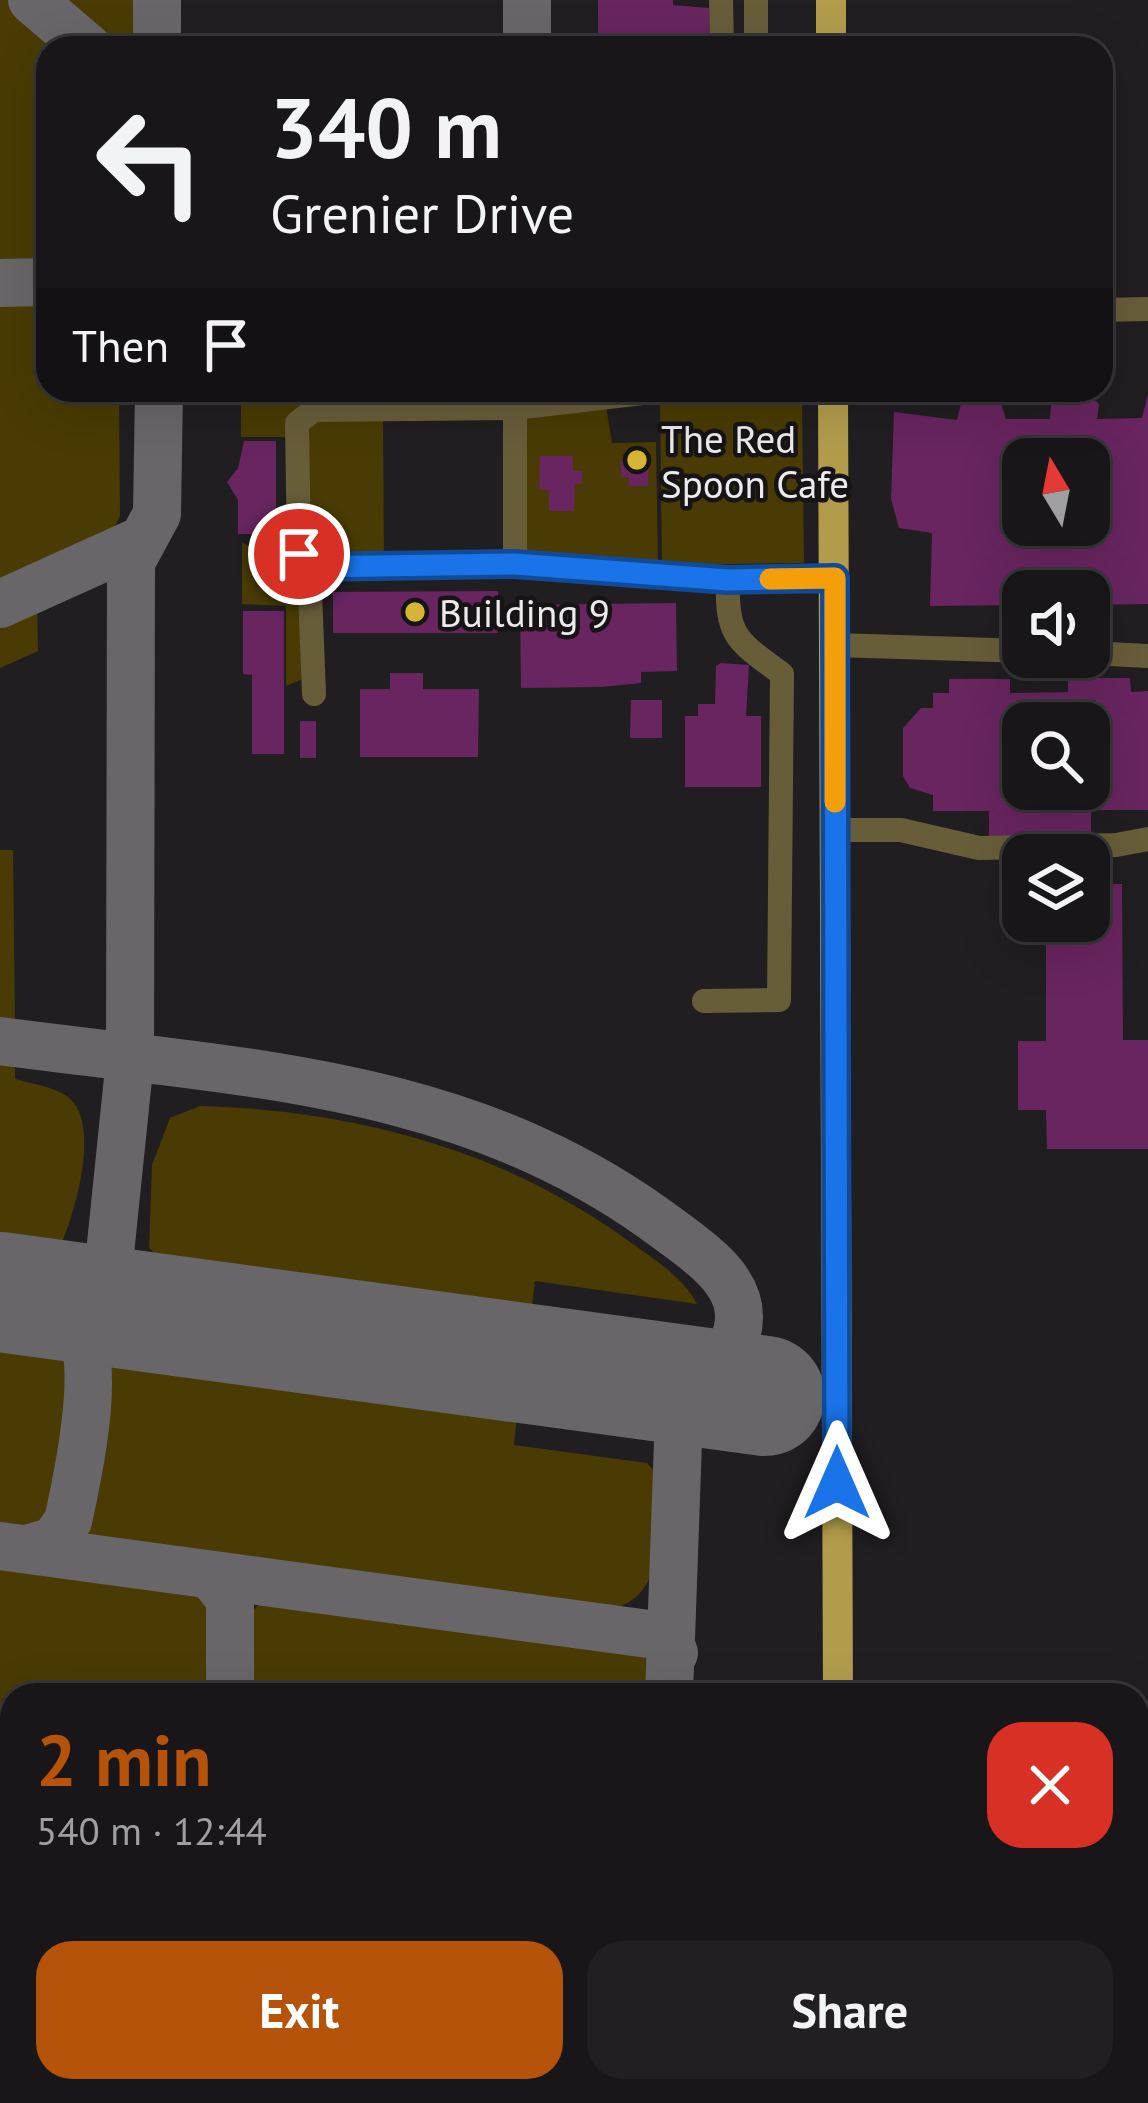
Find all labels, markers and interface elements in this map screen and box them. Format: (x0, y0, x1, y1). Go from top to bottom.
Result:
text: 340 m (270, 72, 502, 181)
icon: left (72, 84, 228, 240)
text: Grenier Drive (270, 178, 574, 248)
icon: arrive (193, 312, 259, 378)
text: Then (72, 316, 169, 374)
place label: The Red Spoon Cafe (661, 413, 849, 509)
north arrow (1002, 438, 1110, 546)
map controls (1002, 438, 1110, 942)
marker: The Red Spoon Cafe (624, 447, 650, 473)
pin (248, 503, 350, 605)
icon: arrive (266, 521, 332, 587)
button: sound (1002, 570, 1110, 678)
place label: Building 9 (439, 587, 610, 638)
marker: Building 9 (402, 599, 428, 625)
button: search (1002, 702, 1110, 810)
button: layers (1002, 834, 1110, 942)
position arrow (774, 1420, 900, 1546)
text: 2 min (36, 1713, 212, 1806)
button: close (987, 1722, 1113, 1848)
text: 540 m · 12:44 (36, 1805, 267, 1856)
button: Exit (36, 1941, 563, 2079)
button: Share (587, 1941, 1113, 2079)

